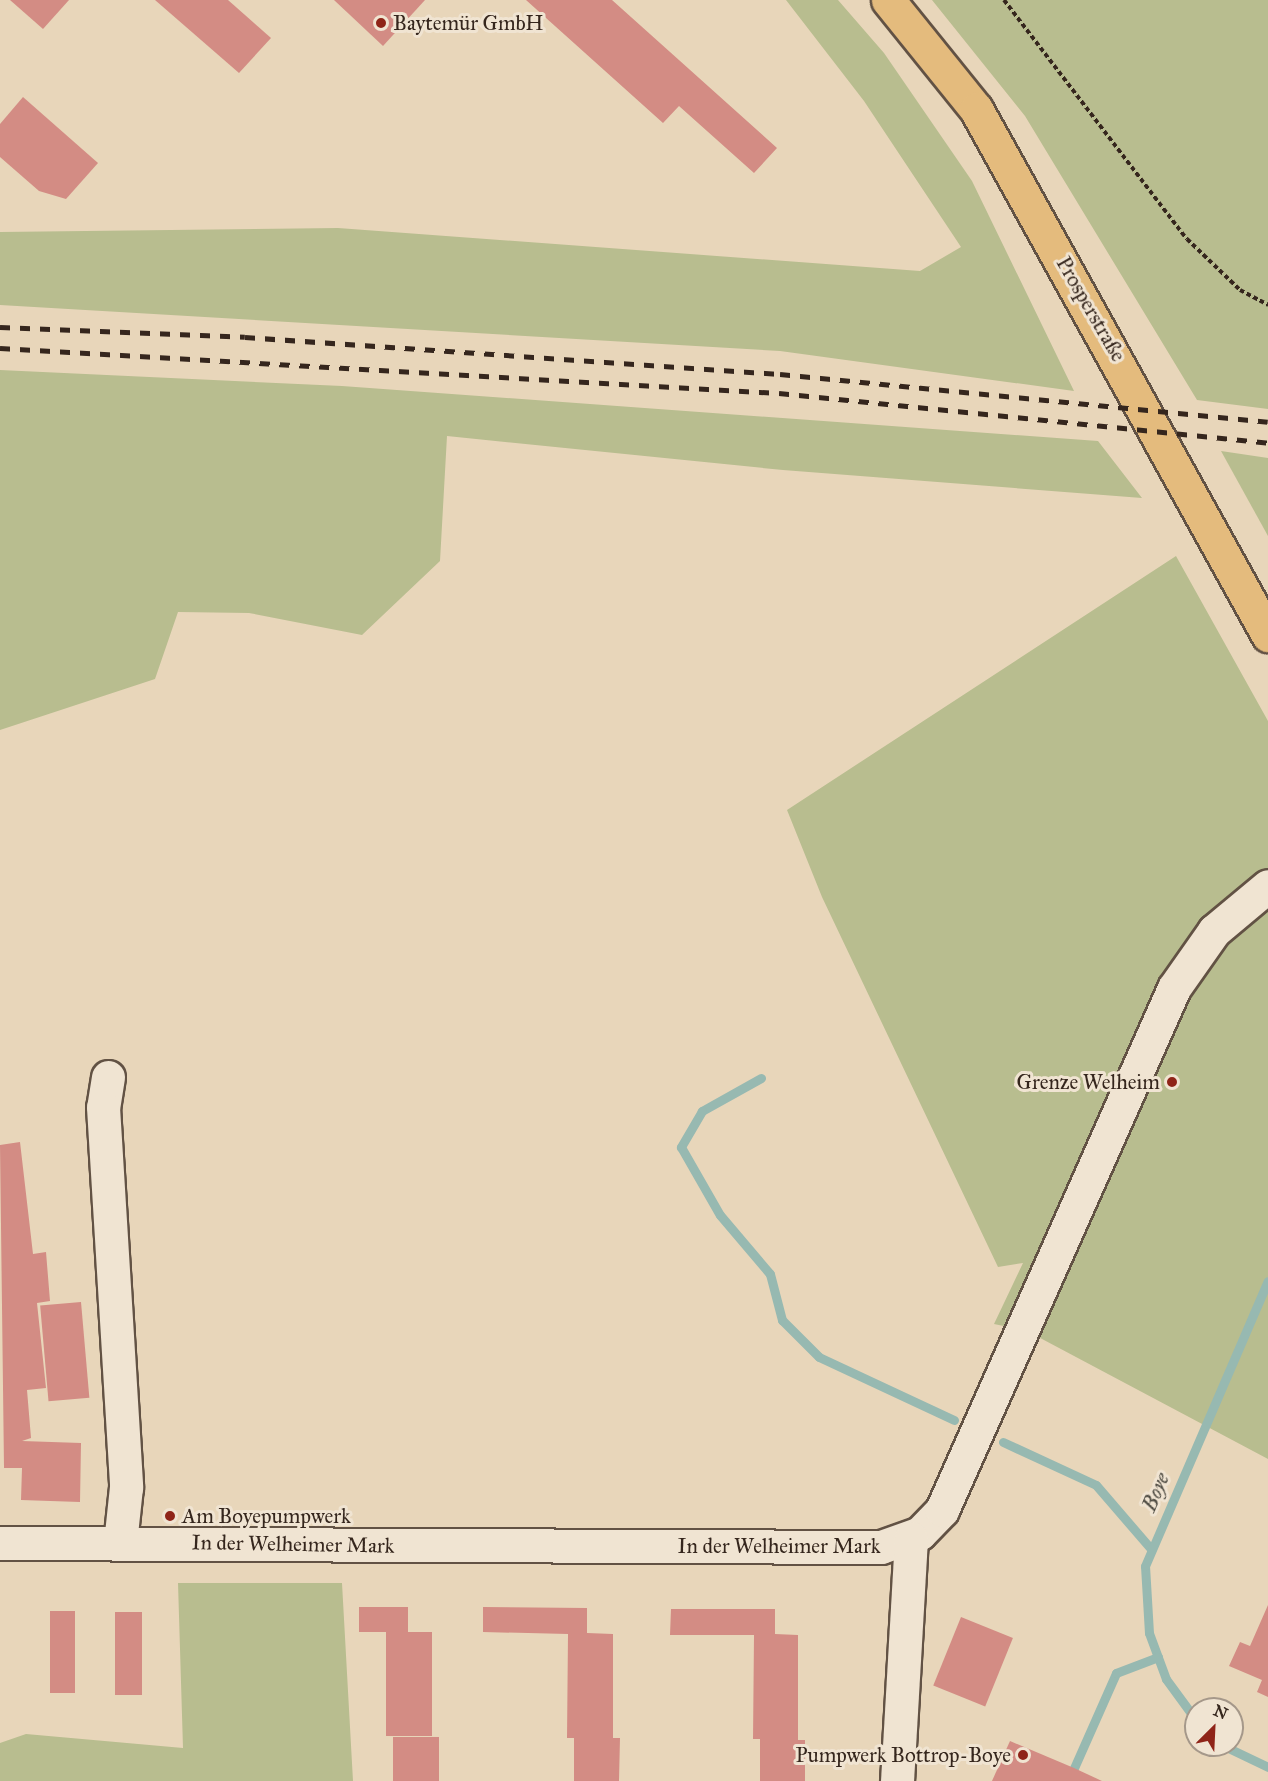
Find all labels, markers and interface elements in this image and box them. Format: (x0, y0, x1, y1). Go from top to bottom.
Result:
place label: Baytemür GmbH (393, 10, 543, 36)
marker: Baytemür GmbH (374, 16, 388, 30)
street label: Prosperstraße (1051, 252, 1131, 366)
place label: Grenze Welheim (1017, 1069, 1160, 1095)
marker: Grenze Welheim (1165, 1075, 1179, 1089)
water label: Boye (1135, 1469, 1175, 1515)
place label: Am Boyepumpwerk (182, 1503, 351, 1529)
marker: Am Boyepumpwerk (163, 1509, 177, 1523)
street label: In der Welheimer Mark (191, 1530, 395, 1558)
street label: In der Welheimer Mark (678, 1533, 880, 1559)
north arrow (1184, 1697, 1244, 1757)
text: N (1211, 1700, 1231, 1723)
place label: Pumpwerk Bottrop-Boye (795, 1742, 1011, 1768)
marker: Pumpwerk Bottrop-Boye (1016, 1748, 1030, 1762)

